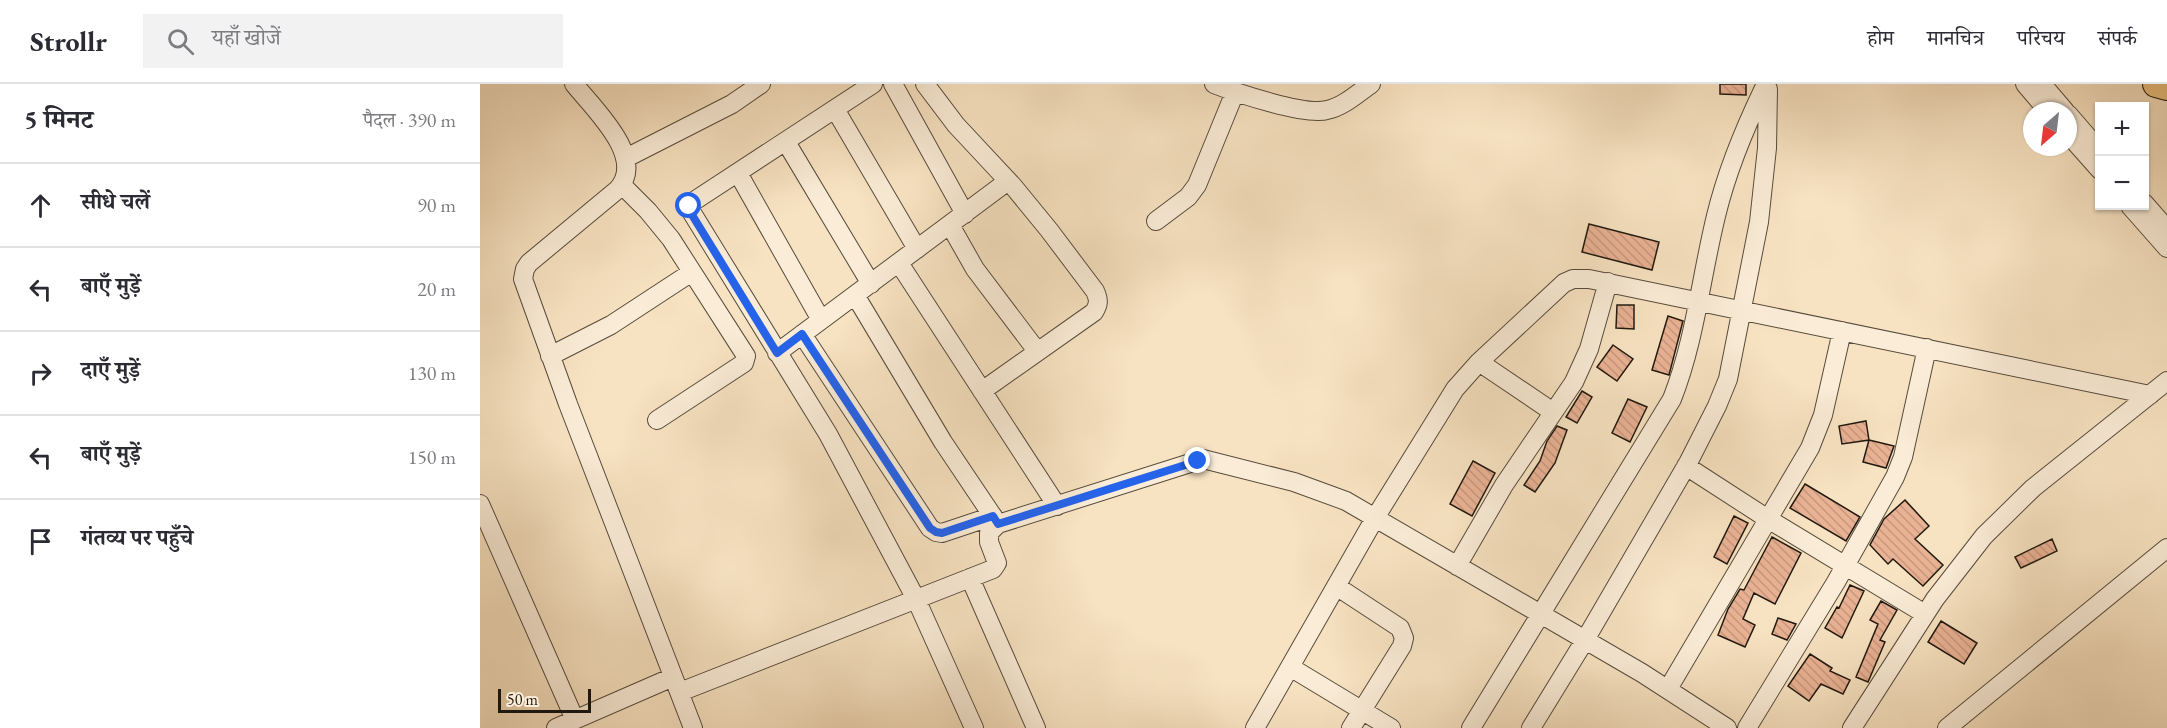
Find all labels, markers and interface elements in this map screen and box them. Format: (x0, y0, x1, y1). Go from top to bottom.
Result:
search box (143, 14, 563, 68)
text: Strollr (30, 23, 107, 59)
text: यहाँ खोजें (212, 23, 281, 52)
text: होम (1867, 24, 1894, 51)
text: मानचित्र (1927, 24, 1984, 51)
text: परिचय (2017, 24, 2065, 51)
text: संपर्क (2098, 24, 2137, 51)
icon: search (164, 25, 197, 58)
text: 5 मिनट (24, 102, 93, 136)
north arrow (2023, 102, 2077, 156)
map controls (2095, 102, 2149, 210)
button: + (2095, 102, 2149, 156)
text: पैदल · 390 m (363, 107, 456, 133)
button: − (2095, 156, 2149, 210)
text: सीधे चलें (81, 187, 150, 216)
icon: ahead (24, 189, 57, 222)
text: 90 m (417, 192, 456, 218)
route start (675, 192, 701, 218)
text: बाएँ मुड़ें (81, 271, 141, 300)
icon: left (24, 273, 57, 306)
text: 20 m (417, 276, 456, 302)
text: दाएँ मुड़ें (81, 355, 140, 384)
icon: right (24, 357, 57, 390)
text: 130 m (408, 360, 456, 386)
text: बाएँ मुड़ें (81, 439, 141, 468)
icon: left (24, 441, 57, 474)
text: 150 m (408, 444, 456, 470)
route end (1184, 447, 1210, 473)
text: गंतव्य पर पहुँचे (81, 523, 193, 552)
icon: arrive (24, 525, 57, 558)
scale bar (498, 686, 591, 714)
text: 50 m (507, 689, 538, 710)

